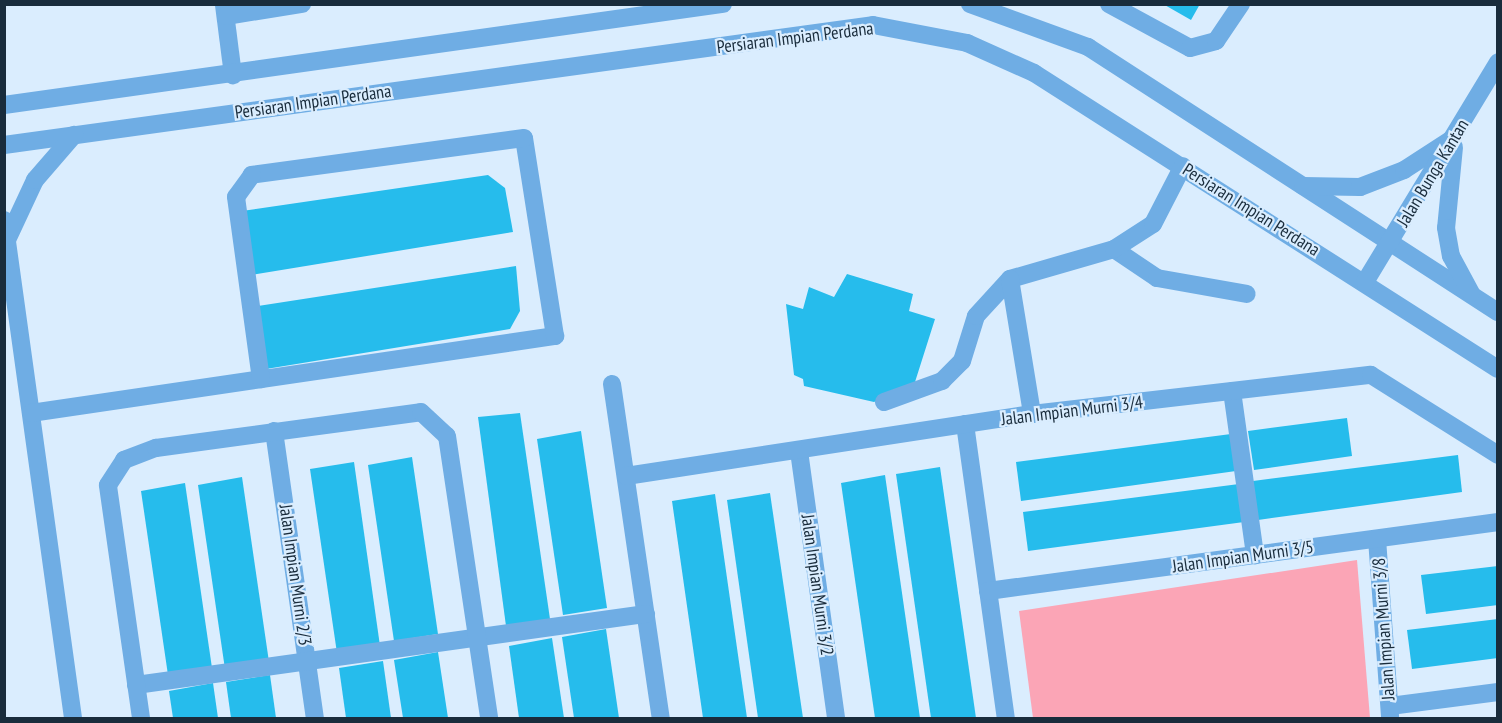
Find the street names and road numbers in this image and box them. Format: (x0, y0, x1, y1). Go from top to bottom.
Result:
street label: Persiaran Impian Perdana (715, 18, 875, 58)
street label: Persiaran Impian Perdana (233, 80, 393, 124)
street label: Jalan Bunga Kantan (1393, 115, 1473, 231)
street label: Persiaran Impian Perdana (1178, 159, 1324, 261)
street label: Jalan Impian Murni 3/4 (1000, 392, 1144, 430)
street label: Jalan Impian Murni 2/3 (274, 503, 316, 647)
street label: Jalan Impian Murni 3/2 (796, 513, 838, 657)
street label: Jalan Impian Murni 3/5 (1171, 536, 1315, 578)
street label: Jalan Impian Murni 3/8 (1368, 557, 1400, 701)

